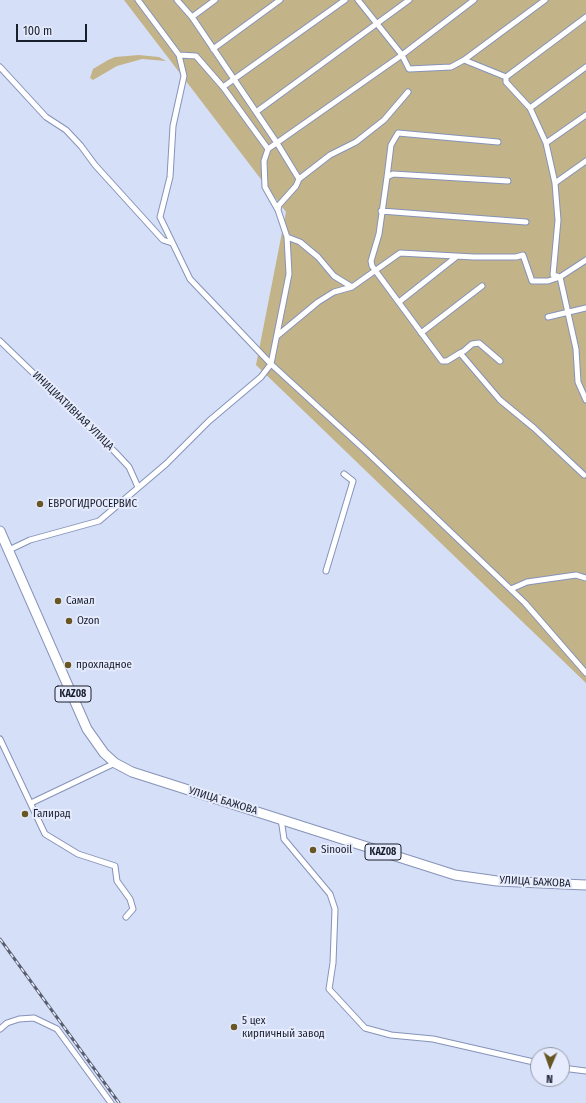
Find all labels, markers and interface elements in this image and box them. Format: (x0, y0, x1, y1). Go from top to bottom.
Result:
scale bar (18, 16, 89, 42)
text: 100 m (23, 24, 52, 38)
street label: ИНИЦИАТИВНАЯ УЛИЦА (30, 369, 116, 453)
place label: ЕВРОГИДРОСЕРВИС (48, 497, 137, 511)
marker: ЕВРОГИДРОСЕРВИС (35, 499, 45, 509)
place label: Самал (66, 594, 95, 608)
marker: Самал (53, 596, 63, 606)
place label: Ozon (77, 614, 100, 628)
marker: Ozon (64, 616, 74, 626)
place label: прохладное (76, 658, 132, 672)
marker: прохладное (63, 660, 73, 670)
road number: KAZ08 (55, 686, 91, 702)
street label: УЛИЦА БАЖОВА (187, 784, 259, 818)
place label: Галирад (33, 807, 71, 821)
marker: Галирад (20, 809, 30, 819)
place label: Sinooil (321, 843, 352, 857)
road number: KAZ08 (365, 844, 401, 860)
marker: Sinooil (308, 845, 318, 855)
street label: УЛИЦА БАЖОВА (499, 874, 571, 890)
place label: 5 цех кирпичный завод (242, 1014, 325, 1040)
marker: 5 цех кирпичный завод (229, 1022, 239, 1032)
north arrow (530, 1047, 570, 1087)
text: N (546, 1072, 553, 1085)

